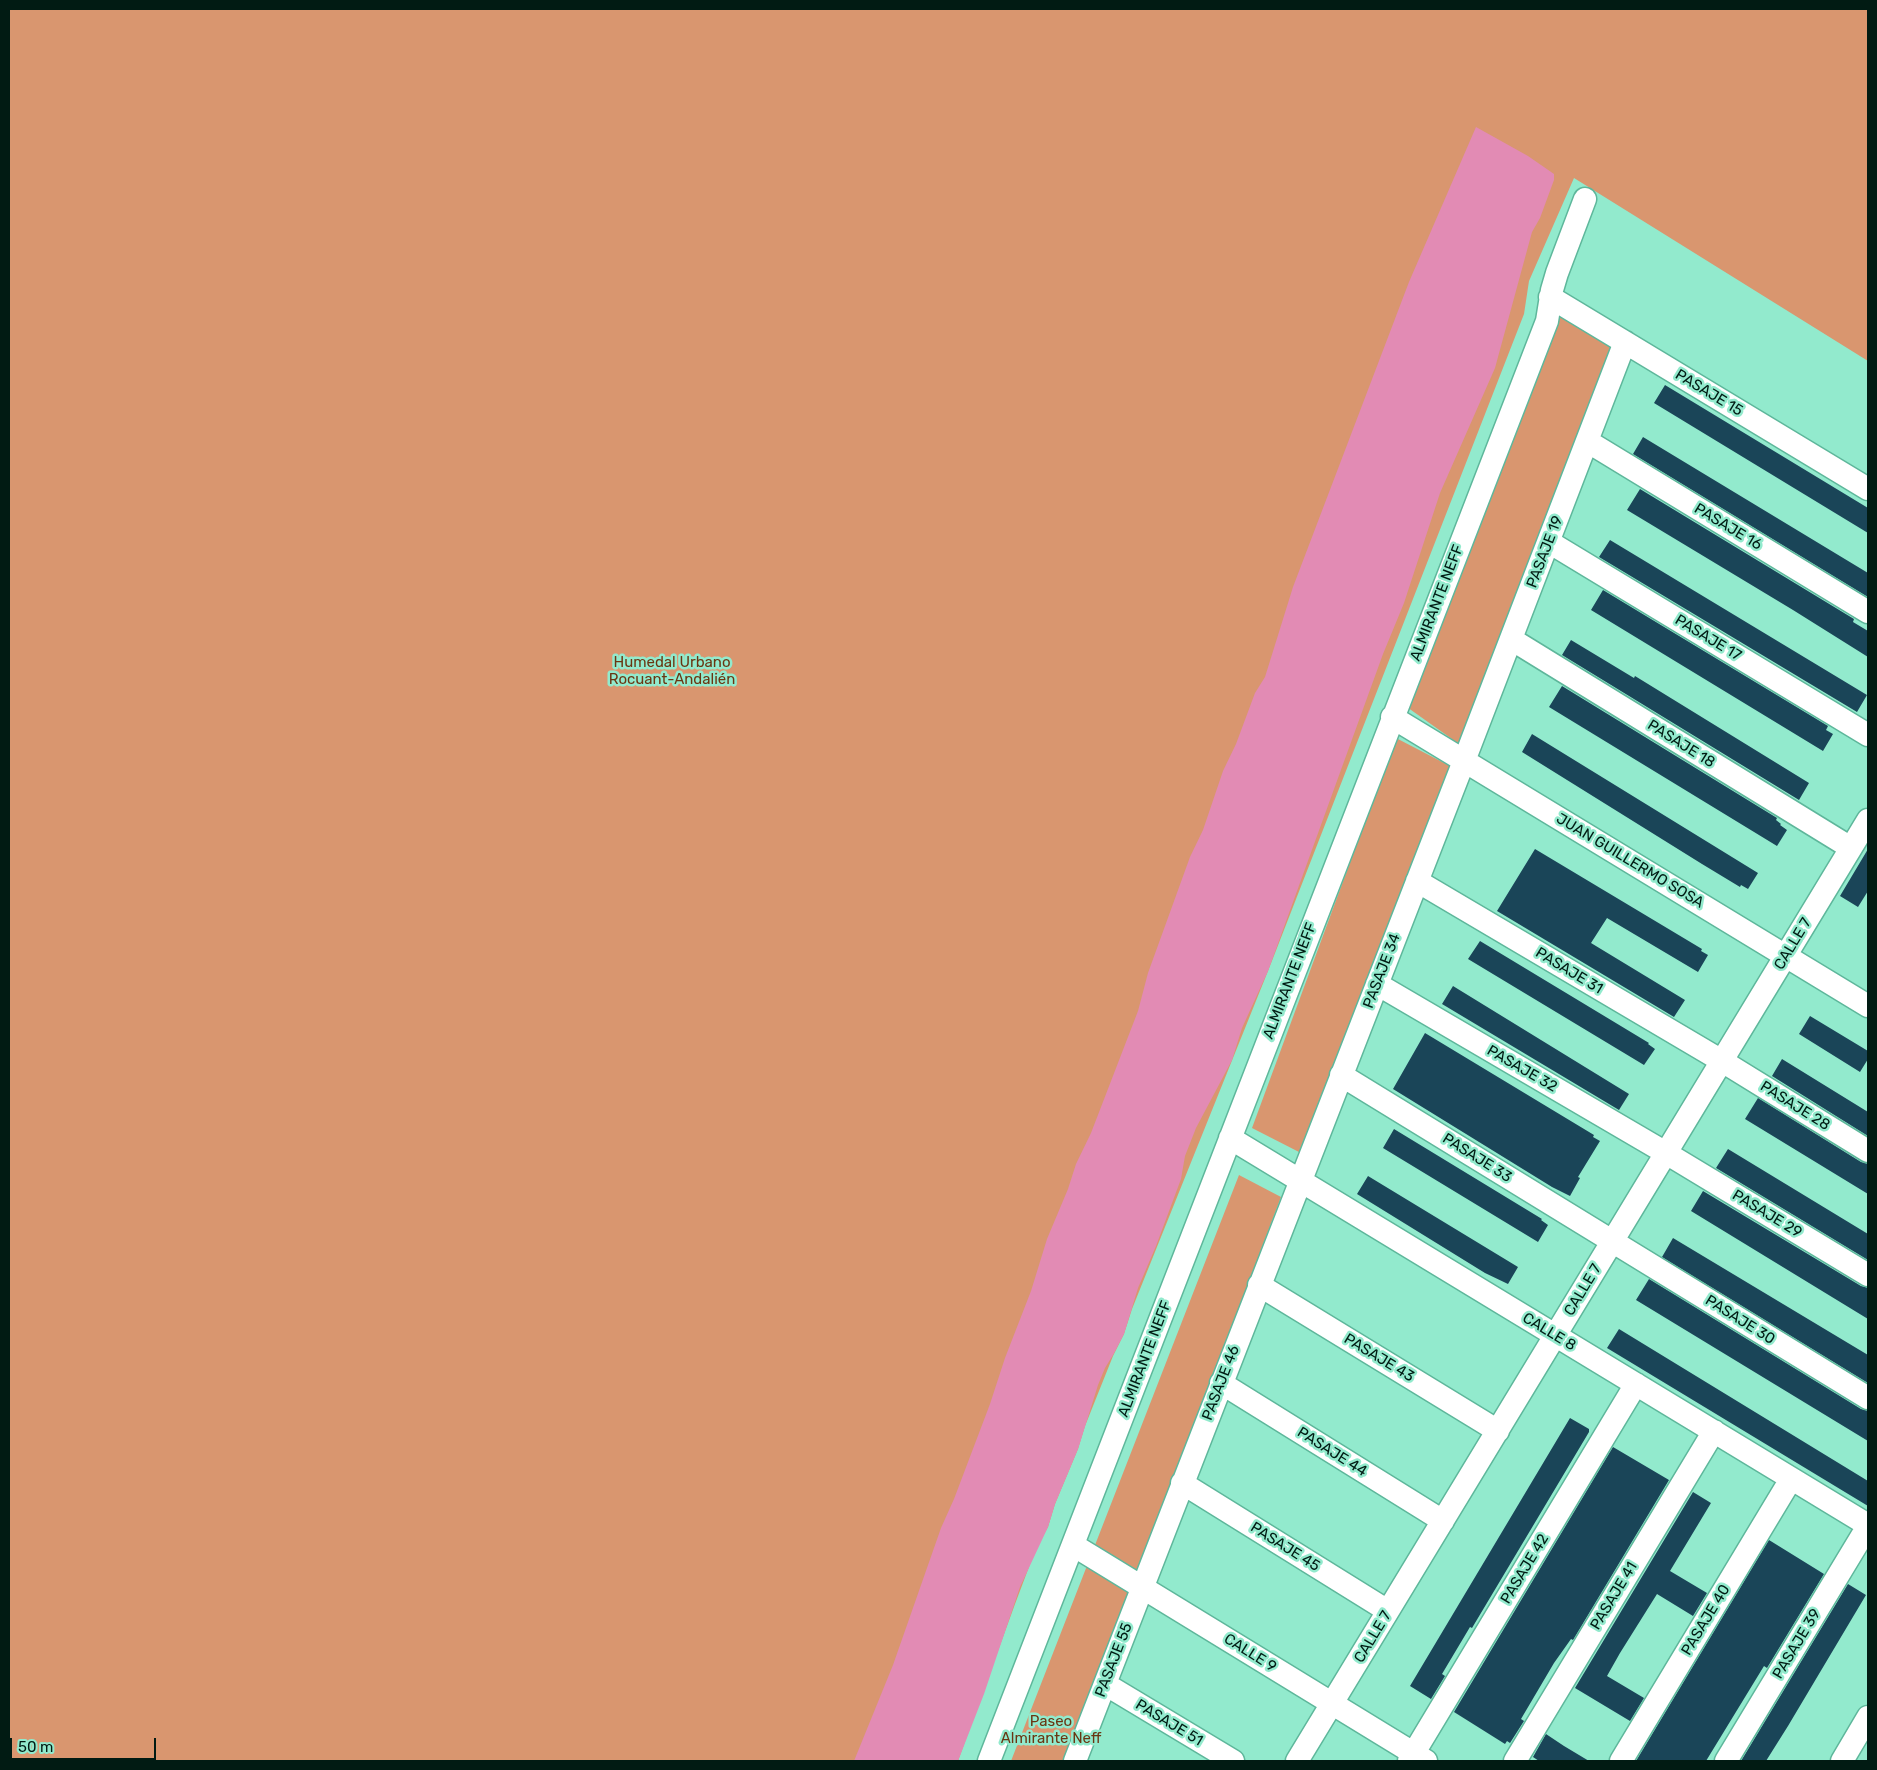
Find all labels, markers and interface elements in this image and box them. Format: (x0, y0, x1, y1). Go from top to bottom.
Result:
street label: PASAJE 15 (1672, 366, 1746, 420)
street label: PASAJE 16 (1691, 500, 1765, 554)
street label: PASAJE 19 (1523, 513, 1567, 591)
street label: ALMIRANTE NEFF (1407, 542, 1467, 664)
street label: PASAJE 17 (1671, 611, 1745, 665)
park label: Humedal Urbano Rocuant-Andalién (609, 654, 735, 689)
street label: PASAJE 18 (1644, 716, 1718, 772)
street label: JUAN GUILLERMO SOSA (1553, 810, 1707, 912)
street label: CALLE 7 (1771, 915, 1815, 973)
street label: ALMIRANTE NEFF (1260, 920, 1320, 1042)
street label: PASAJE 34 (1360, 931, 1404, 1011)
street label: PASAJE 31 (1532, 944, 1606, 998)
street label: PASAJE 32 (1484, 1042, 1560, 1096)
street label: PASAJE 28 (1757, 1078, 1833, 1134)
street label: PASAJE 33 (1439, 1130, 1515, 1186)
street label: PASAJE 29 (1729, 1186, 1805, 1242)
street label: CALLE 7 (1561, 1261, 1605, 1319)
street label: PASAJE 30 (1702, 1291, 1778, 1349)
street label: ALMIRANTE NEFF (1115, 1298, 1175, 1420)
street label: CALLE 8 (1519, 1309, 1579, 1355)
street label: PASAJE 43 (1341, 1330, 1417, 1386)
street label: PASAJE 46 (1199, 1343, 1243, 1423)
street label: PASAJE 44 (1294, 1423, 1370, 1481)
street label: PASAJE 45 (1247, 1519, 1323, 1575)
street label: PASAJE 42 (1497, 1531, 1553, 1607)
street label: PASAJE 41 (1587, 1559, 1641, 1633)
street label: PASAJE 40 (1678, 1581, 1734, 1659)
street label: PASAJE 39 (1769, 1606, 1825, 1682)
street label: CALLE 7 (1351, 1608, 1395, 1666)
street label: PASAJE 55 (1092, 1620, 1136, 1700)
street label: CALLE 9 (1220, 1630, 1280, 1676)
street label: PASAJE 51 (1132, 1696, 1206, 1750)
park label: Paseo Almirante Neff (1001, 1713, 1101, 1748)
scale bar (12, 1728, 159, 1760)
text: 50 m (18, 1738, 53, 1756)

